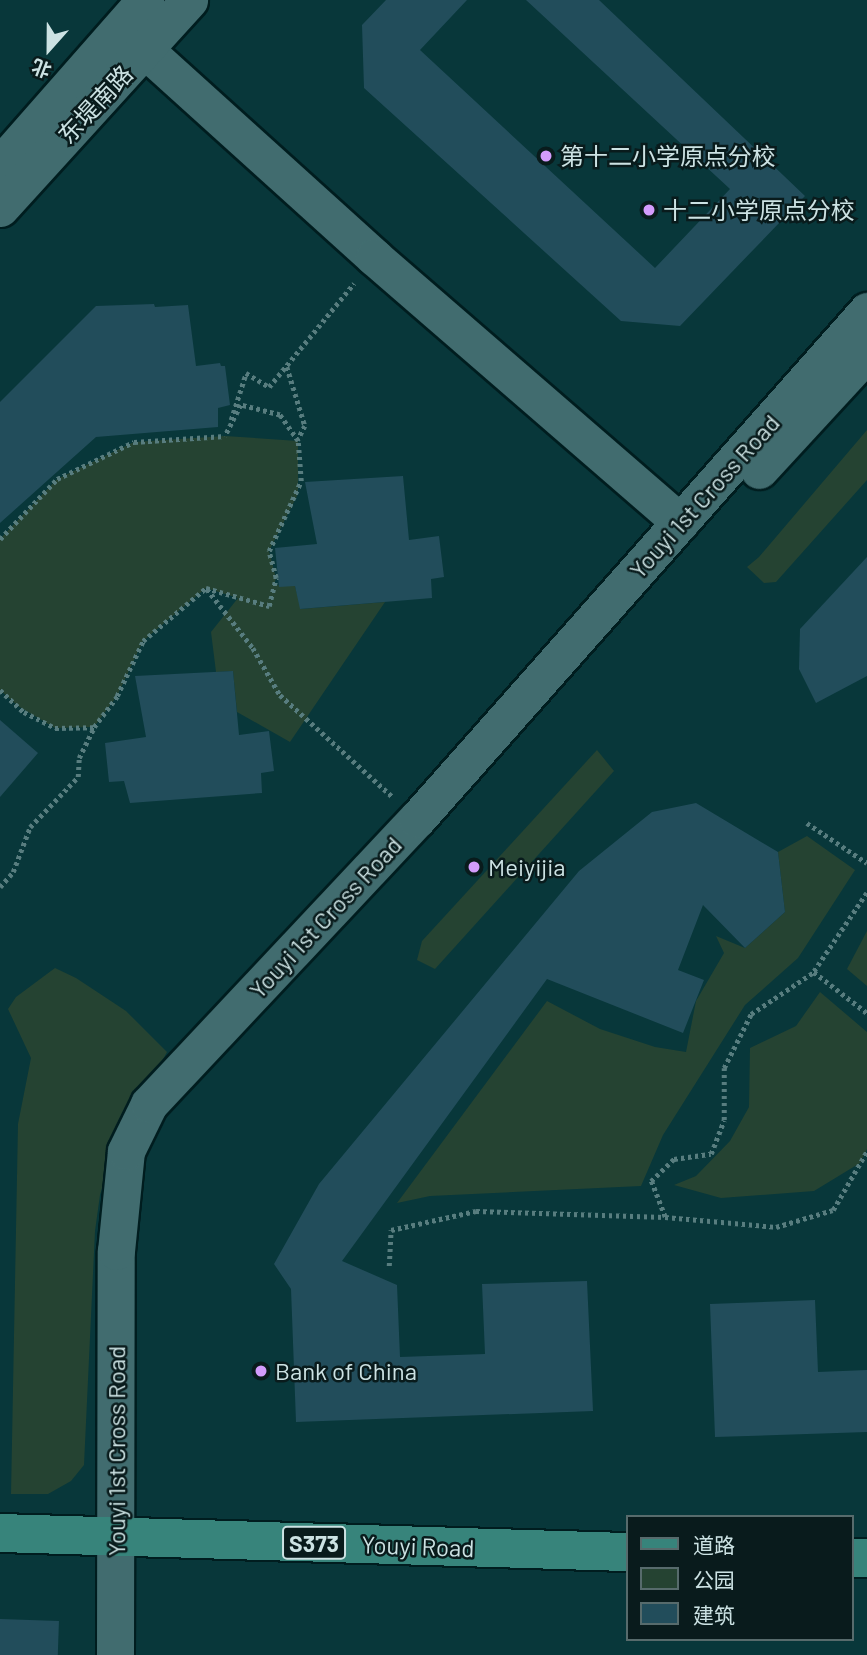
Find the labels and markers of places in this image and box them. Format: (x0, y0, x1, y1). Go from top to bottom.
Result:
place label: 第十二小学原点分校 (560, 142, 776, 170)
marker: 第十二小学原点分校 (538, 148, 554, 164)
place label: 十二小学原点分校 (663, 196, 855, 224)
marker: 十二小学原点分校 (641, 202, 657, 218)
place label: Meiyijia (488, 853, 566, 881)
marker: Meiyijia (466, 859, 482, 875)
place label: Bank of China (275, 1357, 417, 1385)
marker: Bank of China (253, 1363, 269, 1379)

